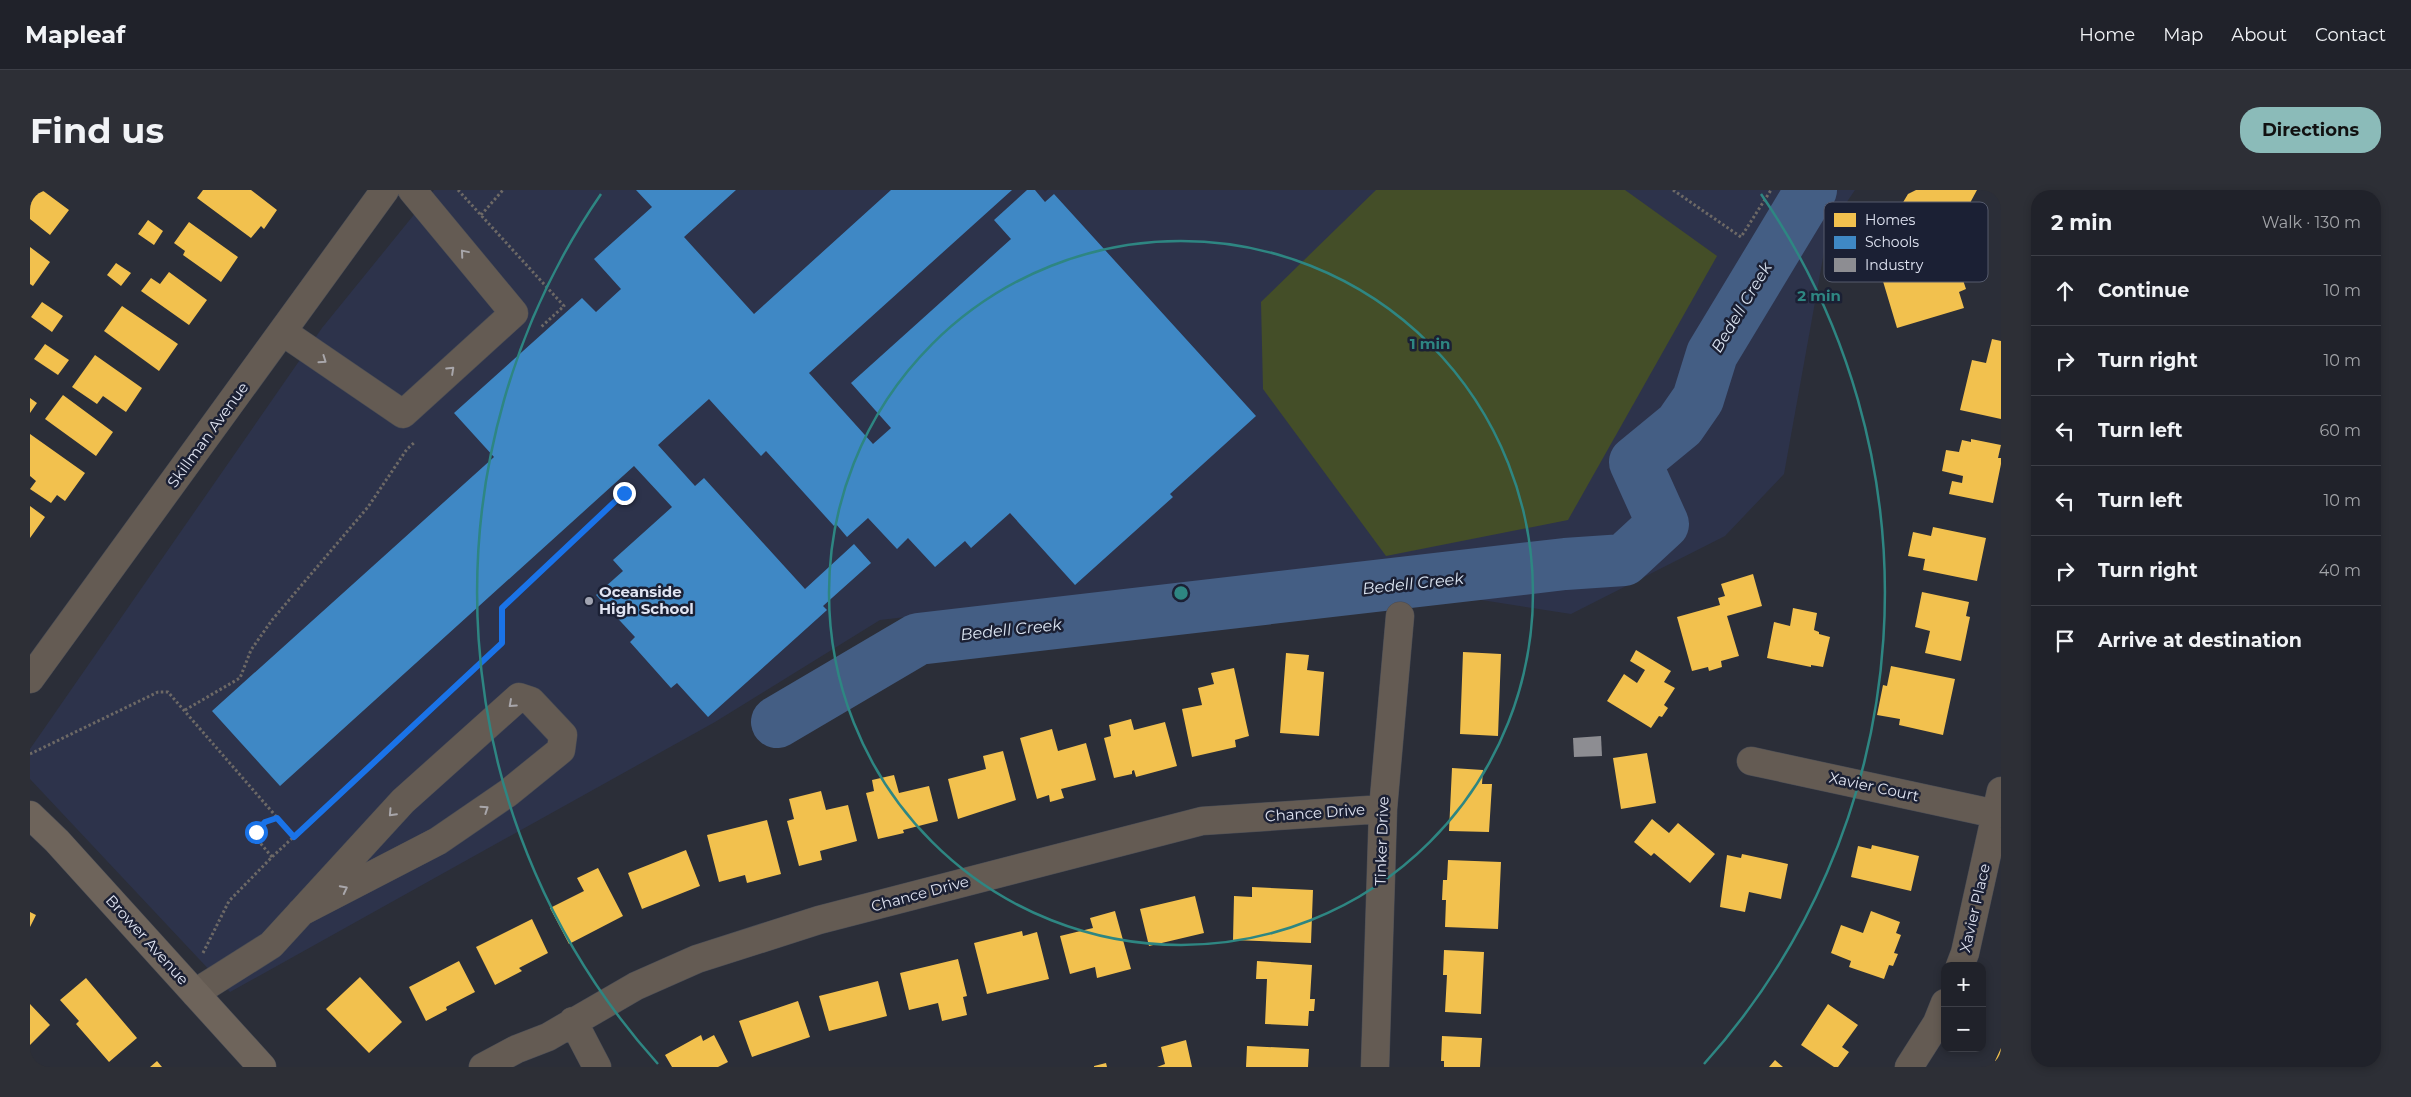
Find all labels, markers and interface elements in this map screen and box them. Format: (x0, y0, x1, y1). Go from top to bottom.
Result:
text: Mapleaf (25, 20, 125, 49)
text: Home (2079, 24, 2135, 46)
text: Map (2163, 24, 2203, 46)
text: About (2231, 24, 2287, 46)
text: Contact (2315, 24, 2386, 46)
button: Directions (2240, 107, 2381, 153)
text: Find us (30, 109, 164, 152)
legend (1824, 202, 1988, 282)
text: 2 min (2051, 210, 2112, 235)
text: Homes (1865, 211, 1915, 229)
text: Walk · 130 m (2262, 213, 2361, 232)
text: Schools (1865, 233, 1919, 251)
one-way arrow (462, 250, 470, 259)
text: Industry (1865, 256, 1924, 274)
water label: Bedell Creek (1707, 258, 1777, 356)
icon: ahead (2051, 277, 2079, 305)
text: Continue (2098, 279, 2189, 302)
text: 10 m (2323, 281, 2361, 300)
text: 2 min (1797, 286, 1841, 305)
text: 1 min (1410, 334, 1450, 353)
icon: right (2051, 347, 2079, 375)
text: Turn right (2098, 349, 2198, 372)
text: 10 m (2323, 351, 2361, 370)
one-way arrow (317, 354, 327, 363)
one-way arrow (446, 367, 455, 376)
street label: Skillman Avenue (163, 378, 252, 491)
icon: left (2051, 417, 2079, 445)
text: Turn left (2098, 419, 2183, 442)
text: 60 m (2319, 421, 2361, 440)
route end (613, 482, 636, 505)
icon: left (2051, 487, 2079, 515)
text: Turn left (2098, 489, 2183, 512)
text: 10 m (2323, 491, 2361, 510)
icon: right (2051, 557, 2079, 585)
text: Turn right (2098, 559, 2198, 582)
text: 40 m (2319, 561, 2361, 580)
water label: Bedell Creek (1362, 569, 1466, 598)
place label: Oceanside High School (599, 582, 694, 618)
centre of rings (1172, 584, 1190, 602)
marker: Oceanside High School (583, 595, 595, 607)
water label: Bedell Creek (960, 615, 1064, 644)
icon: arrive (2051, 627, 2079, 655)
text: Arrive at destination (2098, 629, 2302, 652)
one-way arrow (509, 698, 518, 707)
street label: Xavier Court (1827, 768, 1921, 805)
street label: Tinker Drive (1370, 796, 1393, 886)
street label: Chance Drive (1264, 800, 1366, 825)
one-way arrow (479, 806, 488, 815)
one-way arrow (389, 807, 398, 816)
route start (245, 821, 268, 844)
street label: Xavier Place (1955, 862, 1994, 954)
street label: Chance Drive (869, 871, 971, 916)
one-way arrow (339, 885, 348, 895)
street label: Brower Avenue (102, 891, 193, 989)
map controls (1941, 962, 1986, 1052)
button: + (1941, 962, 1986, 1007)
button: − (1941, 1007, 1986, 1052)

